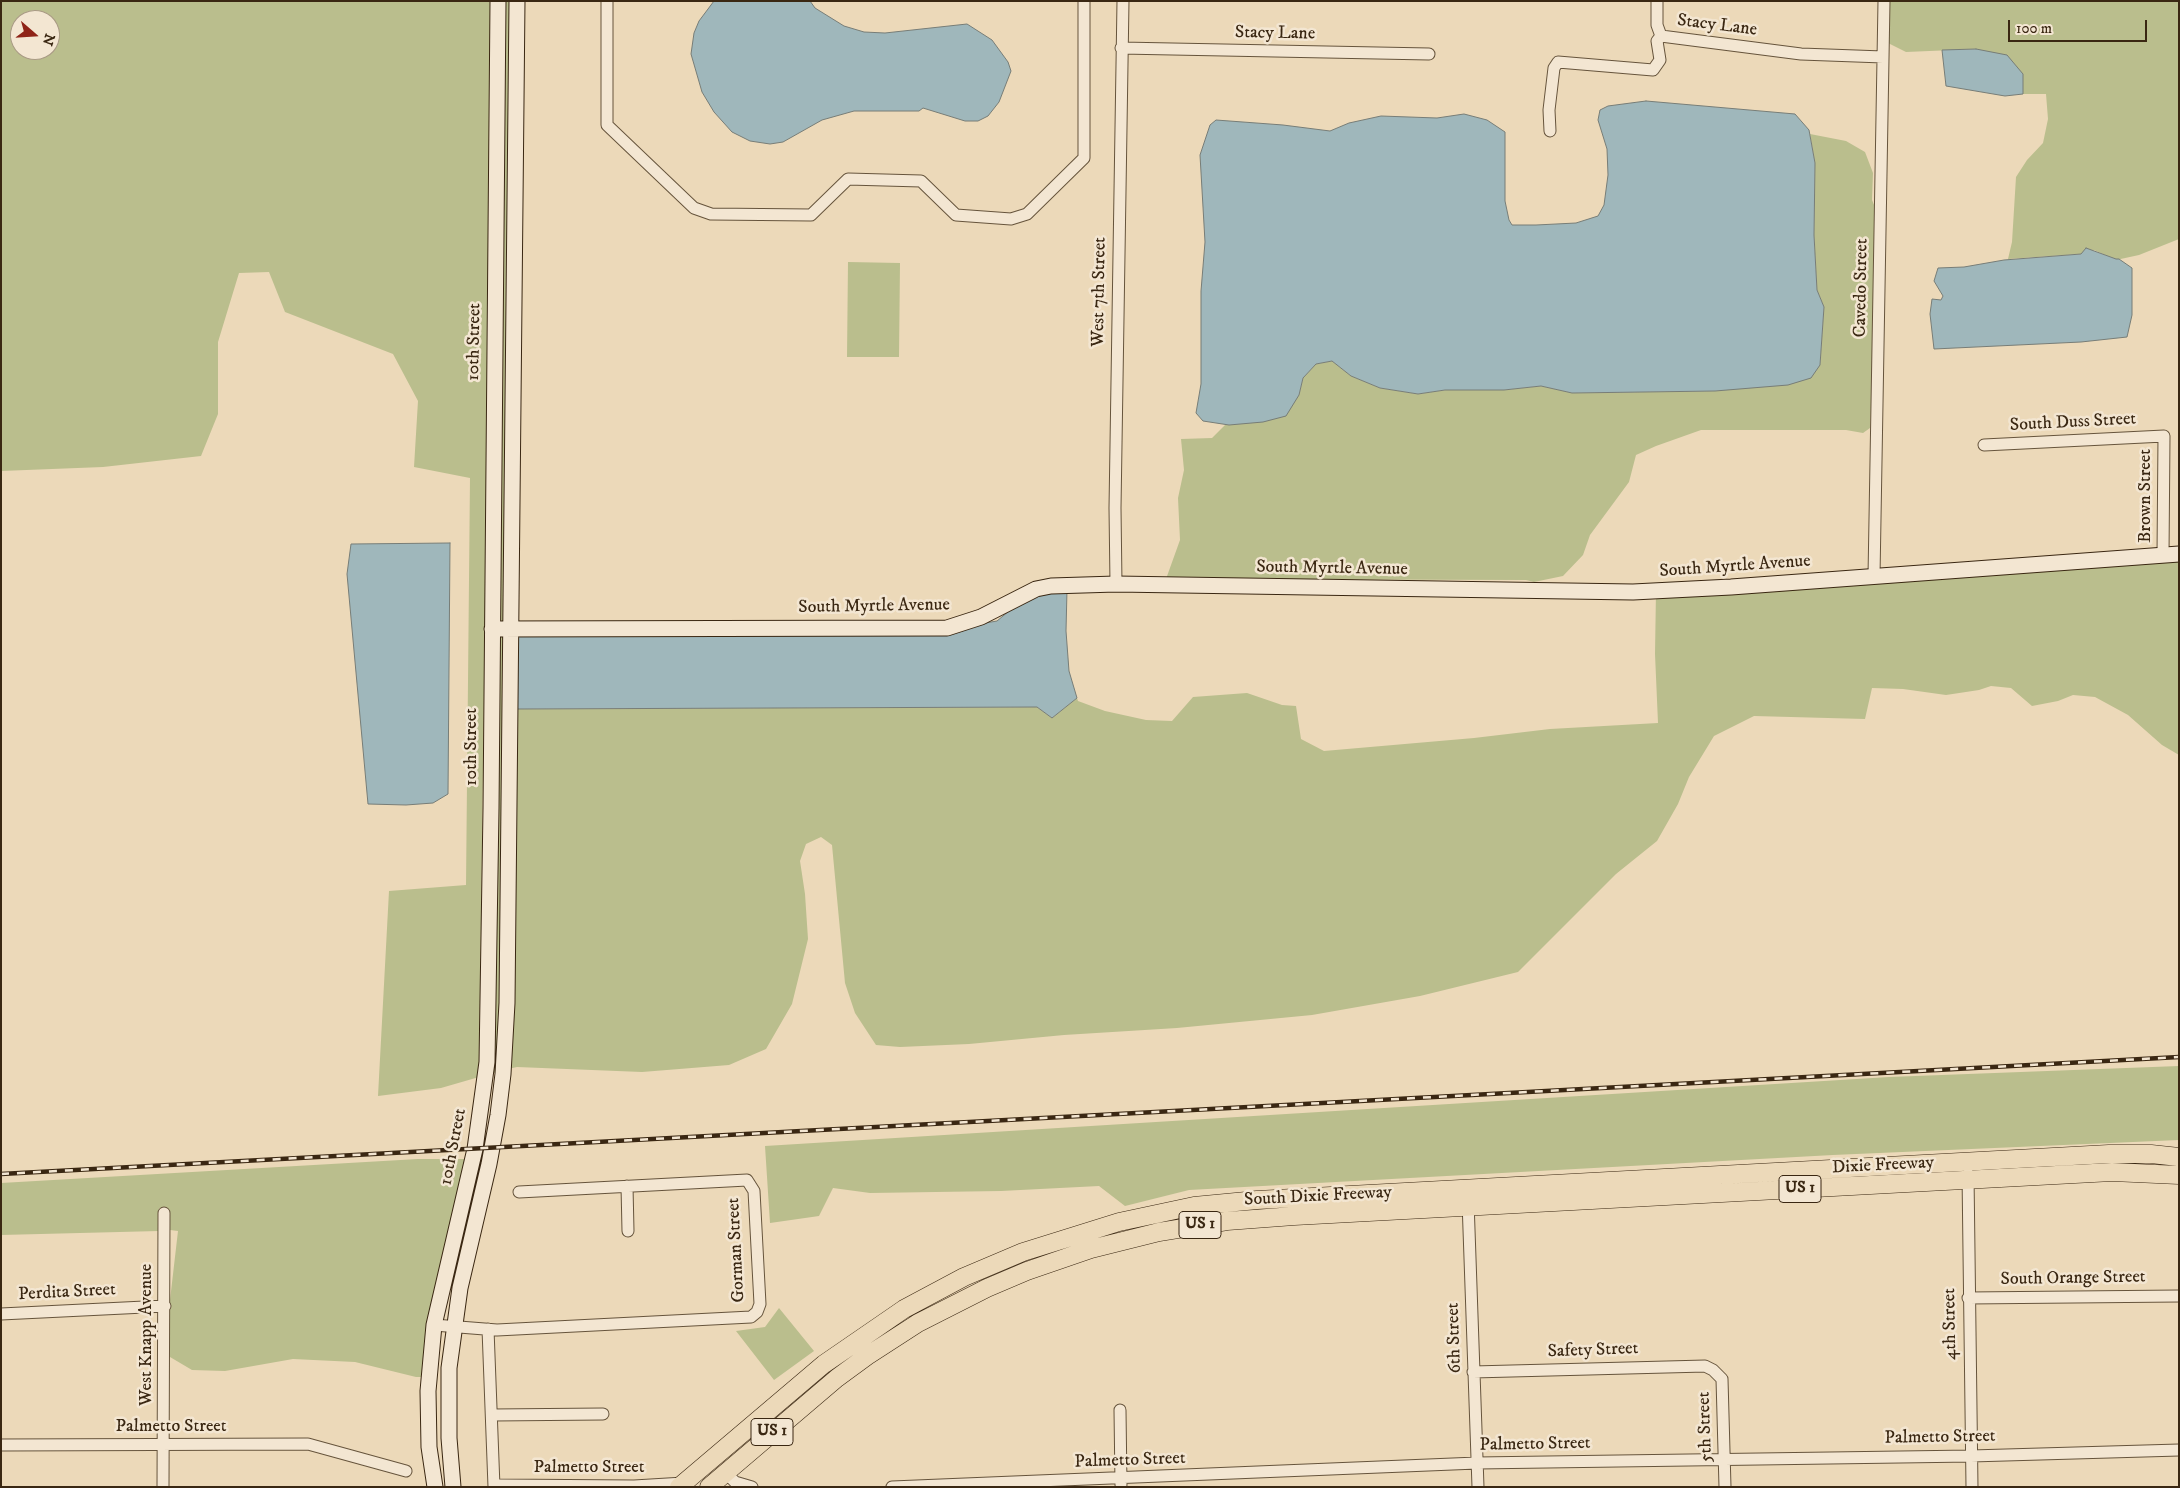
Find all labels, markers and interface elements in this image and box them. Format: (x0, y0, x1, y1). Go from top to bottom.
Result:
north arrow (10, 10, 60, 60)
street label: Stacy Lane (1676, 10, 1758, 42)
scale bar (2010, 10, 2149, 42)
text: 100 m (2016, 19, 2052, 38)
street label: Stacy Lane (1235, 22, 1315, 46)
text: N (38, 31, 59, 48)
street label: West 7th Street (1088, 237, 1112, 347)
street label: Cavedo Street (1850, 238, 1874, 338)
street label: 10th Street (464, 303, 486, 381)
street label: South Duss Street (2009, 409, 2137, 437)
street label: Brown Street (2135, 449, 2157, 543)
street label: South Myrtle Avenue (1659, 551, 1811, 583)
street label: South Myrtle Avenue (1256, 557, 1408, 581)
street label: South Myrtle Avenue (798, 595, 950, 619)
street label: 10th Street (461, 708, 483, 786)
street label: 10th Street (436, 1107, 472, 1187)
street label: Dixie Freeway (1831, 1153, 1935, 1179)
road number: US 1 (1779, 1176, 1821, 1202)
street label: South Dixie Freeway (1243, 1182, 1393, 1212)
street label: Gorman Street (723, 1197, 751, 1303)
road number: US 1 (1179, 1212, 1221, 1238)
street label: West Knapp Avenue (136, 1264, 158, 1406)
street label: South Orange Street (2000, 1267, 2146, 1291)
street label: Perdita Street (18, 1280, 116, 1306)
street label: 4th Street (1940, 1288, 1962, 1360)
street label: 6th Street (1443, 1302, 1467, 1374)
street label: Safety Street (1547, 1339, 1639, 1363)
street label: 5th Street (1694, 1391, 1718, 1463)
street label: Palmetto Street (115, 1416, 227, 1438)
road number: US 1 (751, 1418, 793, 1445)
street label: Palmetto Street (1884, 1426, 1996, 1450)
street label: Palmetto Street (1479, 1433, 1591, 1457)
street label: Palmetto Street (1074, 1448, 1186, 1474)
street label: Palmetto Street (533, 1457, 645, 1479)

